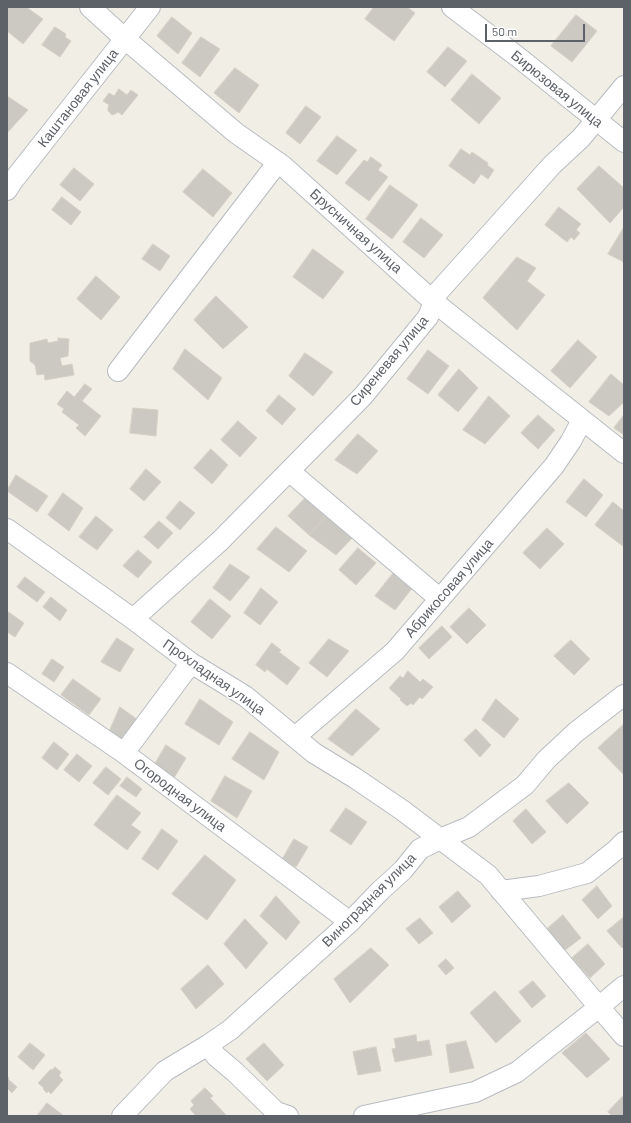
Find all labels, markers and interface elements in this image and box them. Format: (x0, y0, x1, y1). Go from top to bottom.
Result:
scale bar (487, 16, 587, 42)
text: 50 m (492, 24, 517, 38)
street label: Каштановая улица (34, 45, 122, 151)
street label: Бирюзовая улица (508, 47, 606, 131)
street label: Брусничная улица (307, 185, 405, 277)
street label: Сиреневая улица (346, 312, 432, 410)
street label: Абрикосовая улица (401, 535, 497, 641)
street label: Прохладная улица (160, 635, 268, 719)
street label: Огородная улица (131, 755, 229, 835)
street label: Виноградная улица (319, 850, 419, 950)

